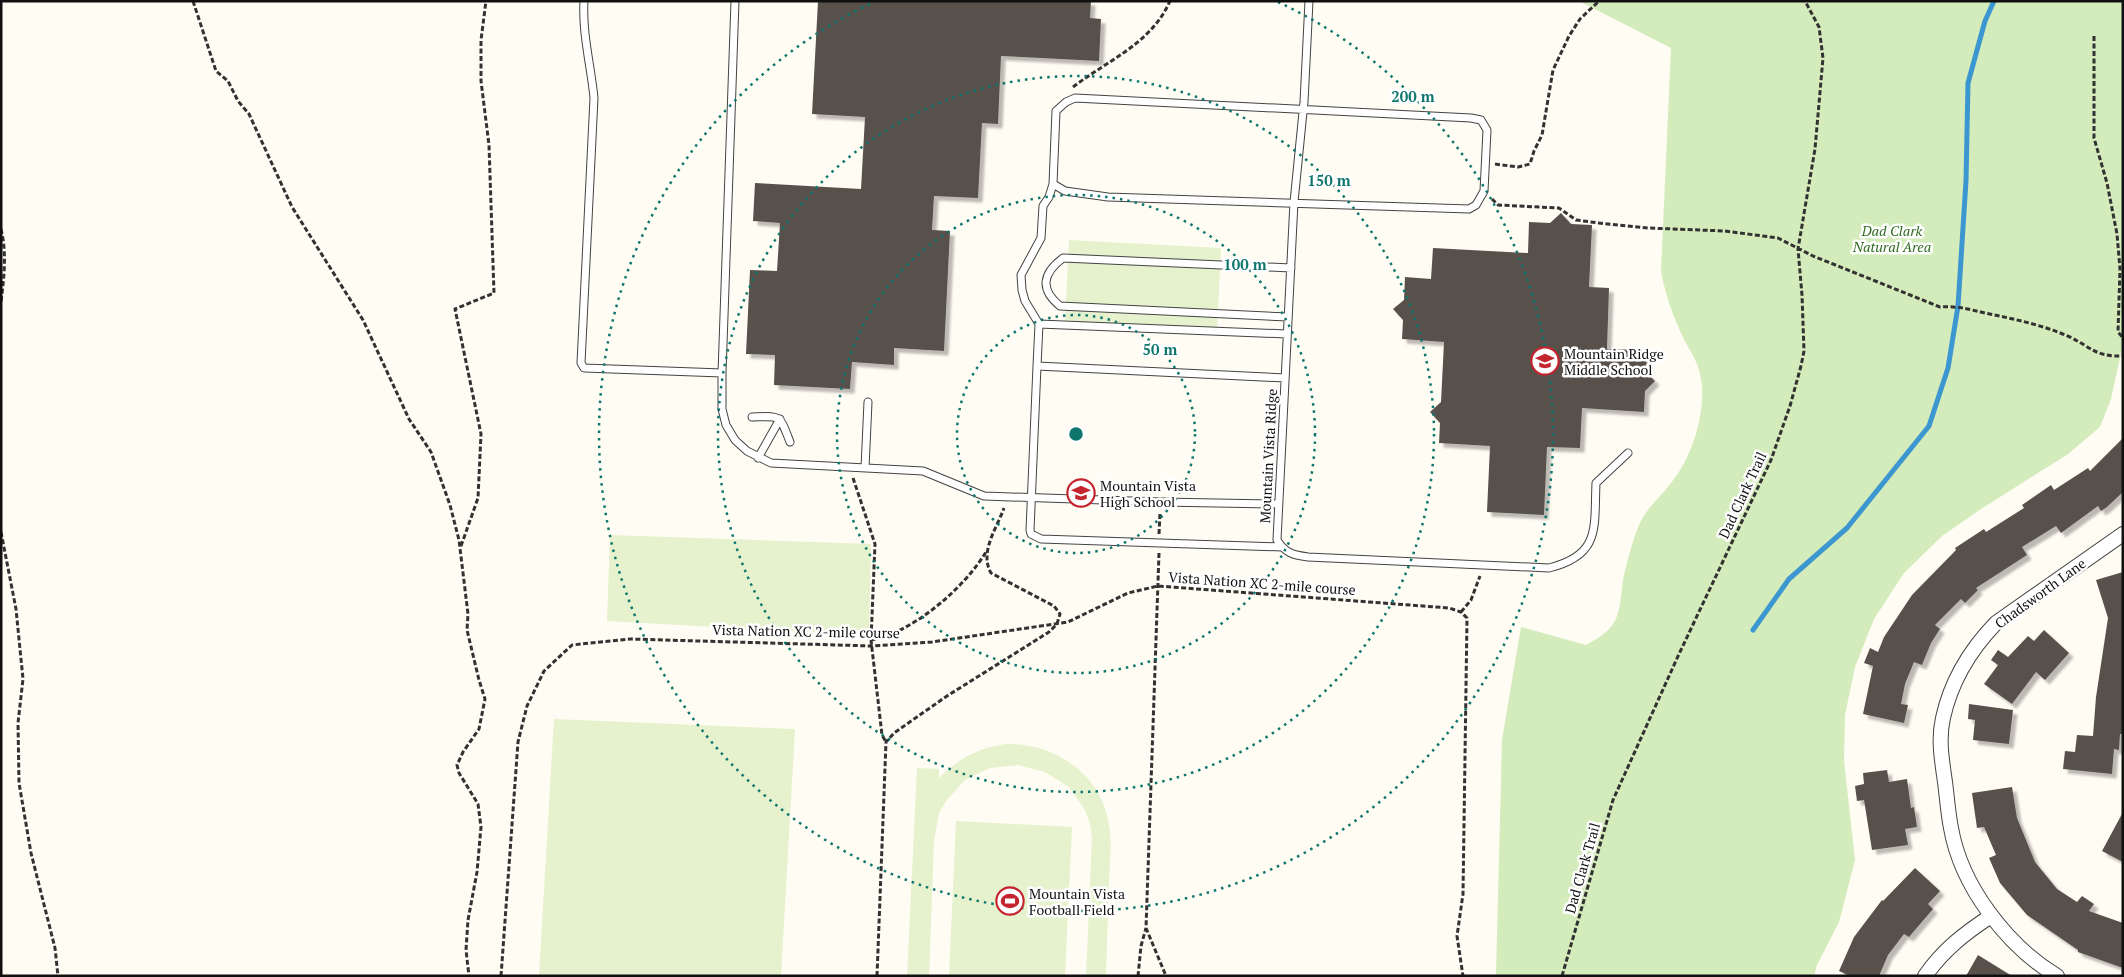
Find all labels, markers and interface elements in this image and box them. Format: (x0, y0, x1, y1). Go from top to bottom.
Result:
text: 200 m (1391, 86, 1435, 106)
text: 150 m (1307, 170, 1351, 190)
park label: Dad Clark Natural Area (1852, 221, 1931, 256)
text: 100 m (1223, 254, 1267, 274)
text: 50 m (1143, 339, 1178, 359)
place label: Mountain Ridge Middle School (1564, 344, 1664, 379)
school or university icon: Mountain Ridge Middle School (1530, 346, 1560, 376)
street label: Mountain Vista Ridge (1255, 388, 1281, 524)
centre of rings (1067, 425, 1085, 443)
street label: Dad Clark Trail (1714, 449, 1770, 541)
place label: Mountain Vista High School (1100, 476, 1196, 511)
school or university icon: Mountain Vista High School (1066, 478, 1096, 508)
street label: Chadsworth Lane (1991, 554, 2089, 632)
street label: Vista Nation XC 2-mile course (1168, 567, 1356, 599)
street label: Vista Nation XC 2-mile course (712, 620, 900, 642)
street label: Dad Clark Trail (1560, 820, 1604, 916)
place label: Mountain Vista Football Field (1029, 884, 1125, 919)
sports icon: Mountain Vista Football Field (995, 886, 1025, 916)

